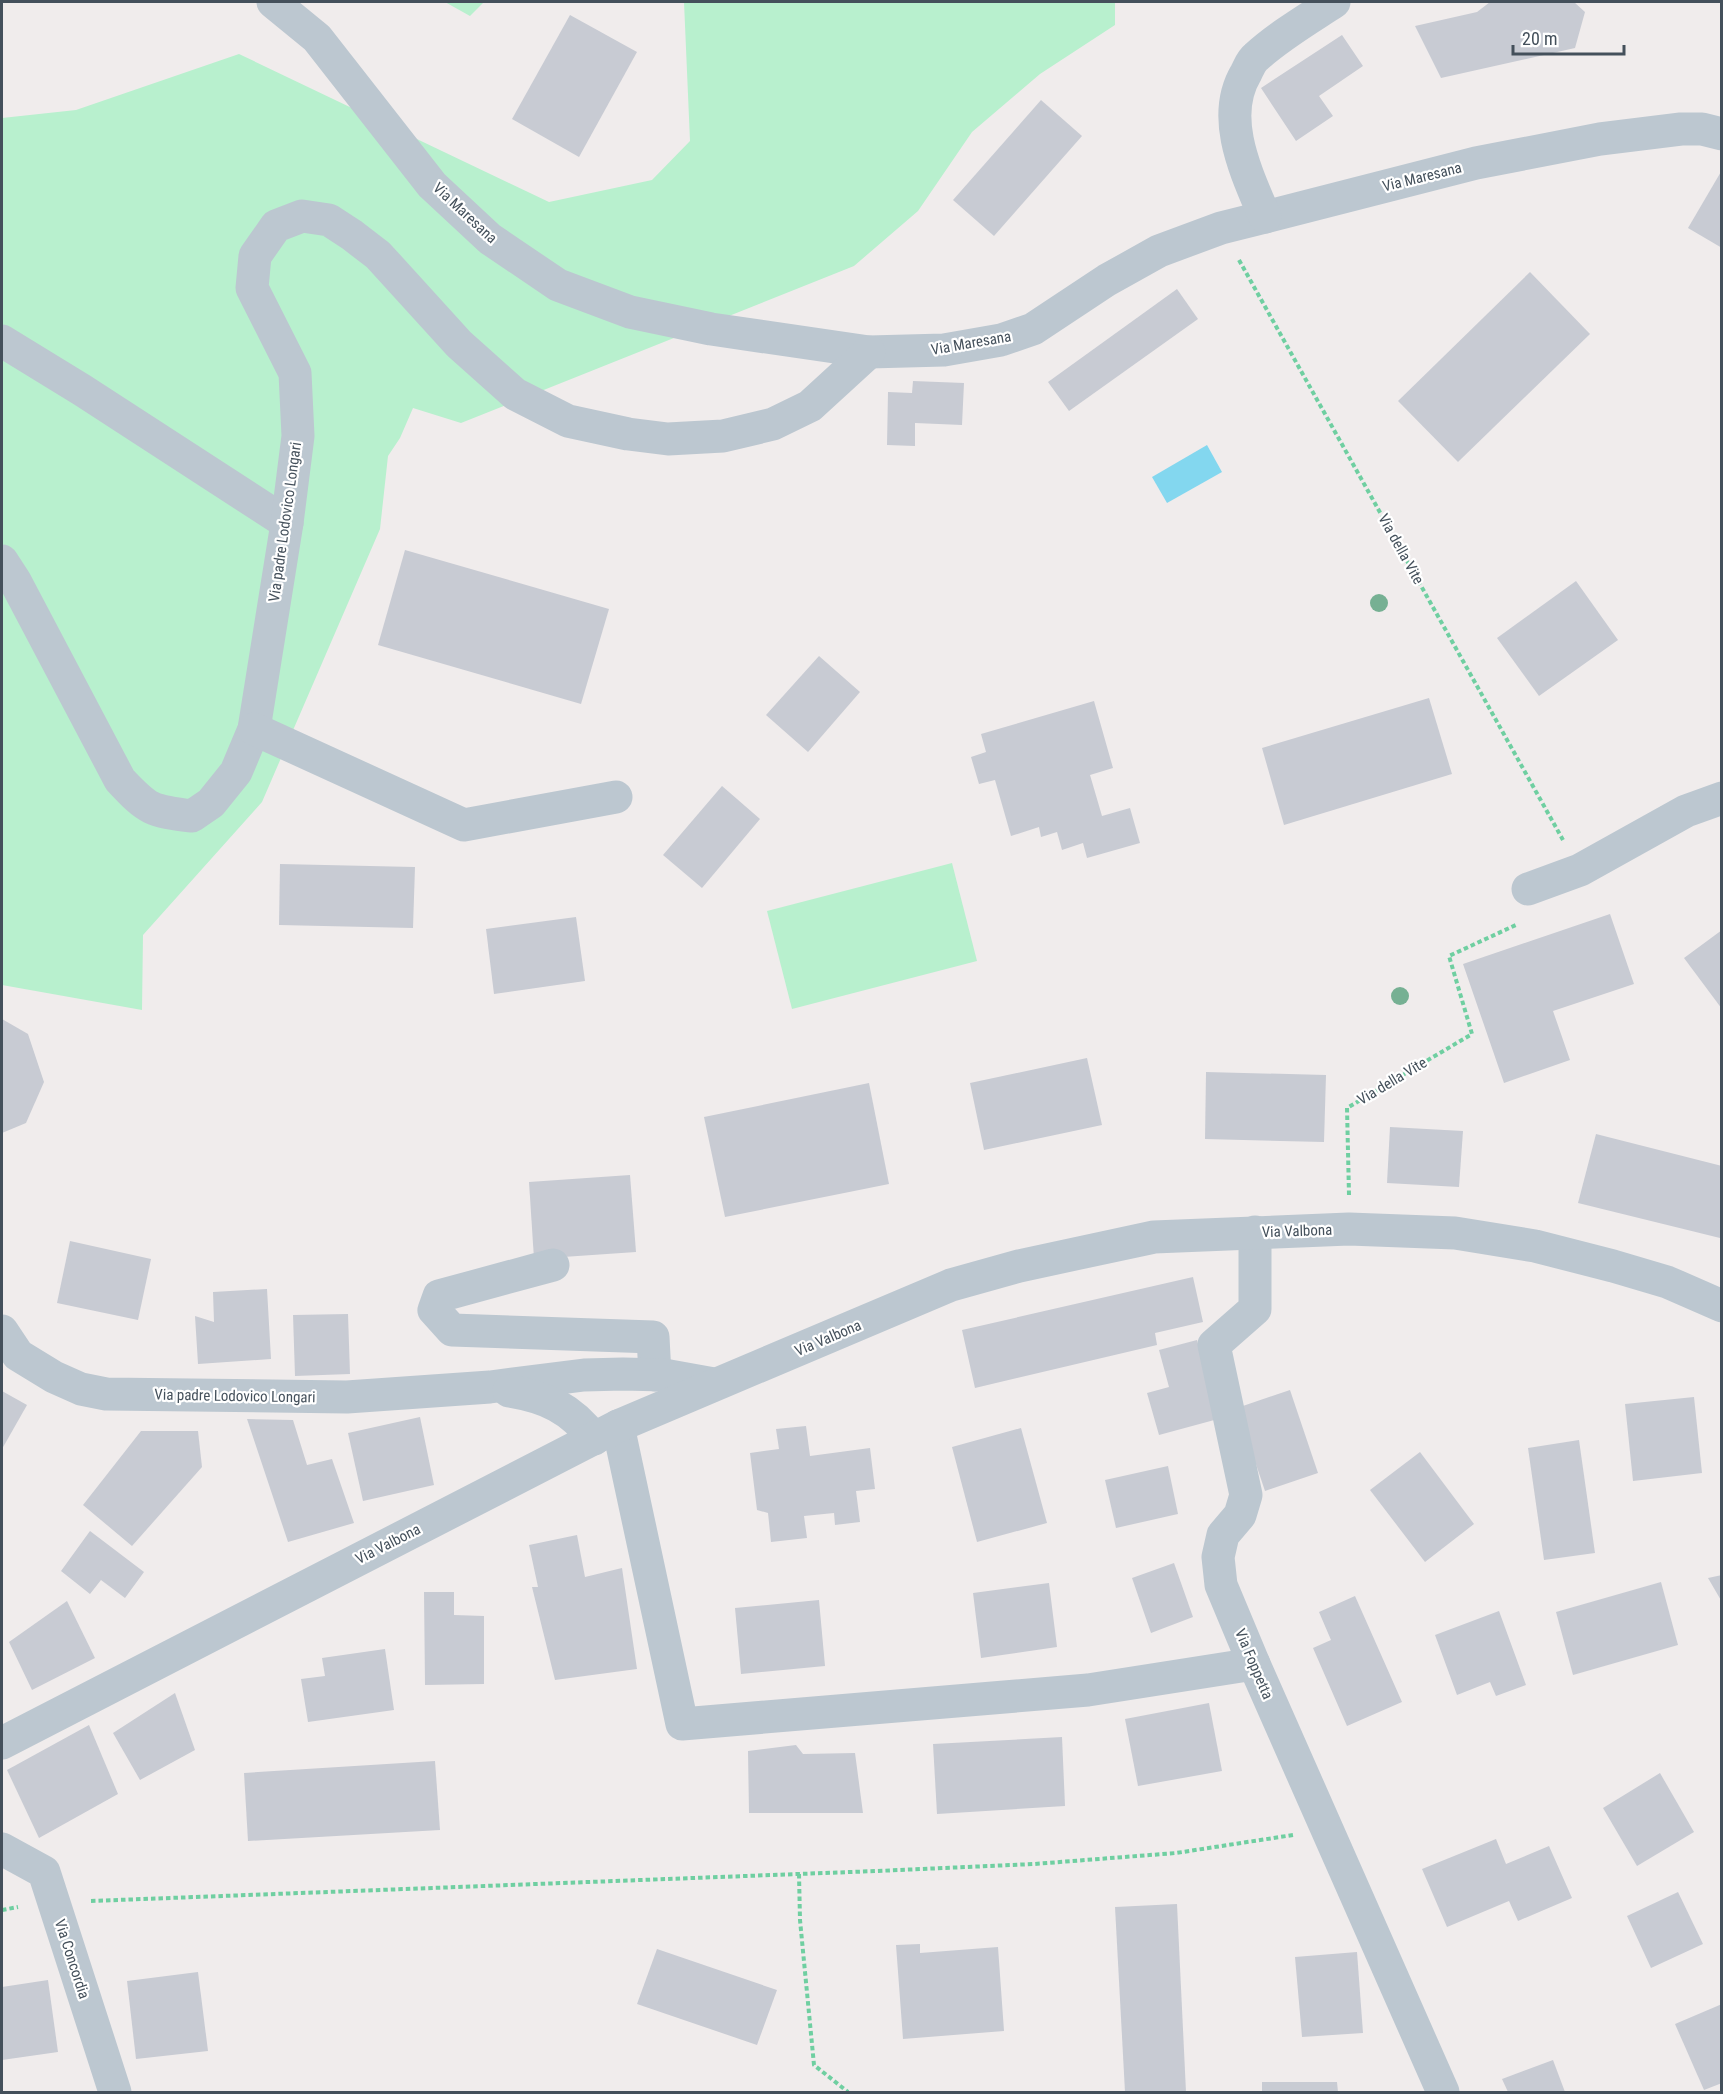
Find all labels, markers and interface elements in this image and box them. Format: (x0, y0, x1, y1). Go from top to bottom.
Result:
scale bar (1513, 18, 1624, 56)
text: 20 m (1522, 28, 1557, 49)
street label: Via Maresana (1381, 158, 1463, 196)
street label: Via Maresana (429, 179, 501, 247)
street label: Via Maresana (930, 327, 1012, 359)
street label: Via padre Lodovico Longari (265, 441, 305, 603)
street label: Via della Vite (1374, 511, 1428, 587)
street label: Via della Vite (1354, 1053, 1430, 1109)
street label: Via Valbona (1261, 1221, 1333, 1241)
street label: Via Valbona (792, 1316, 864, 1360)
street label: Via padre Lodovico Longari (154, 1386, 316, 1406)
street label: Via Valbona (352, 1520, 424, 1568)
street label: Via Foppetta (1231, 1626, 1277, 1702)
street label: Via Concordia (51, 1917, 93, 2001)

